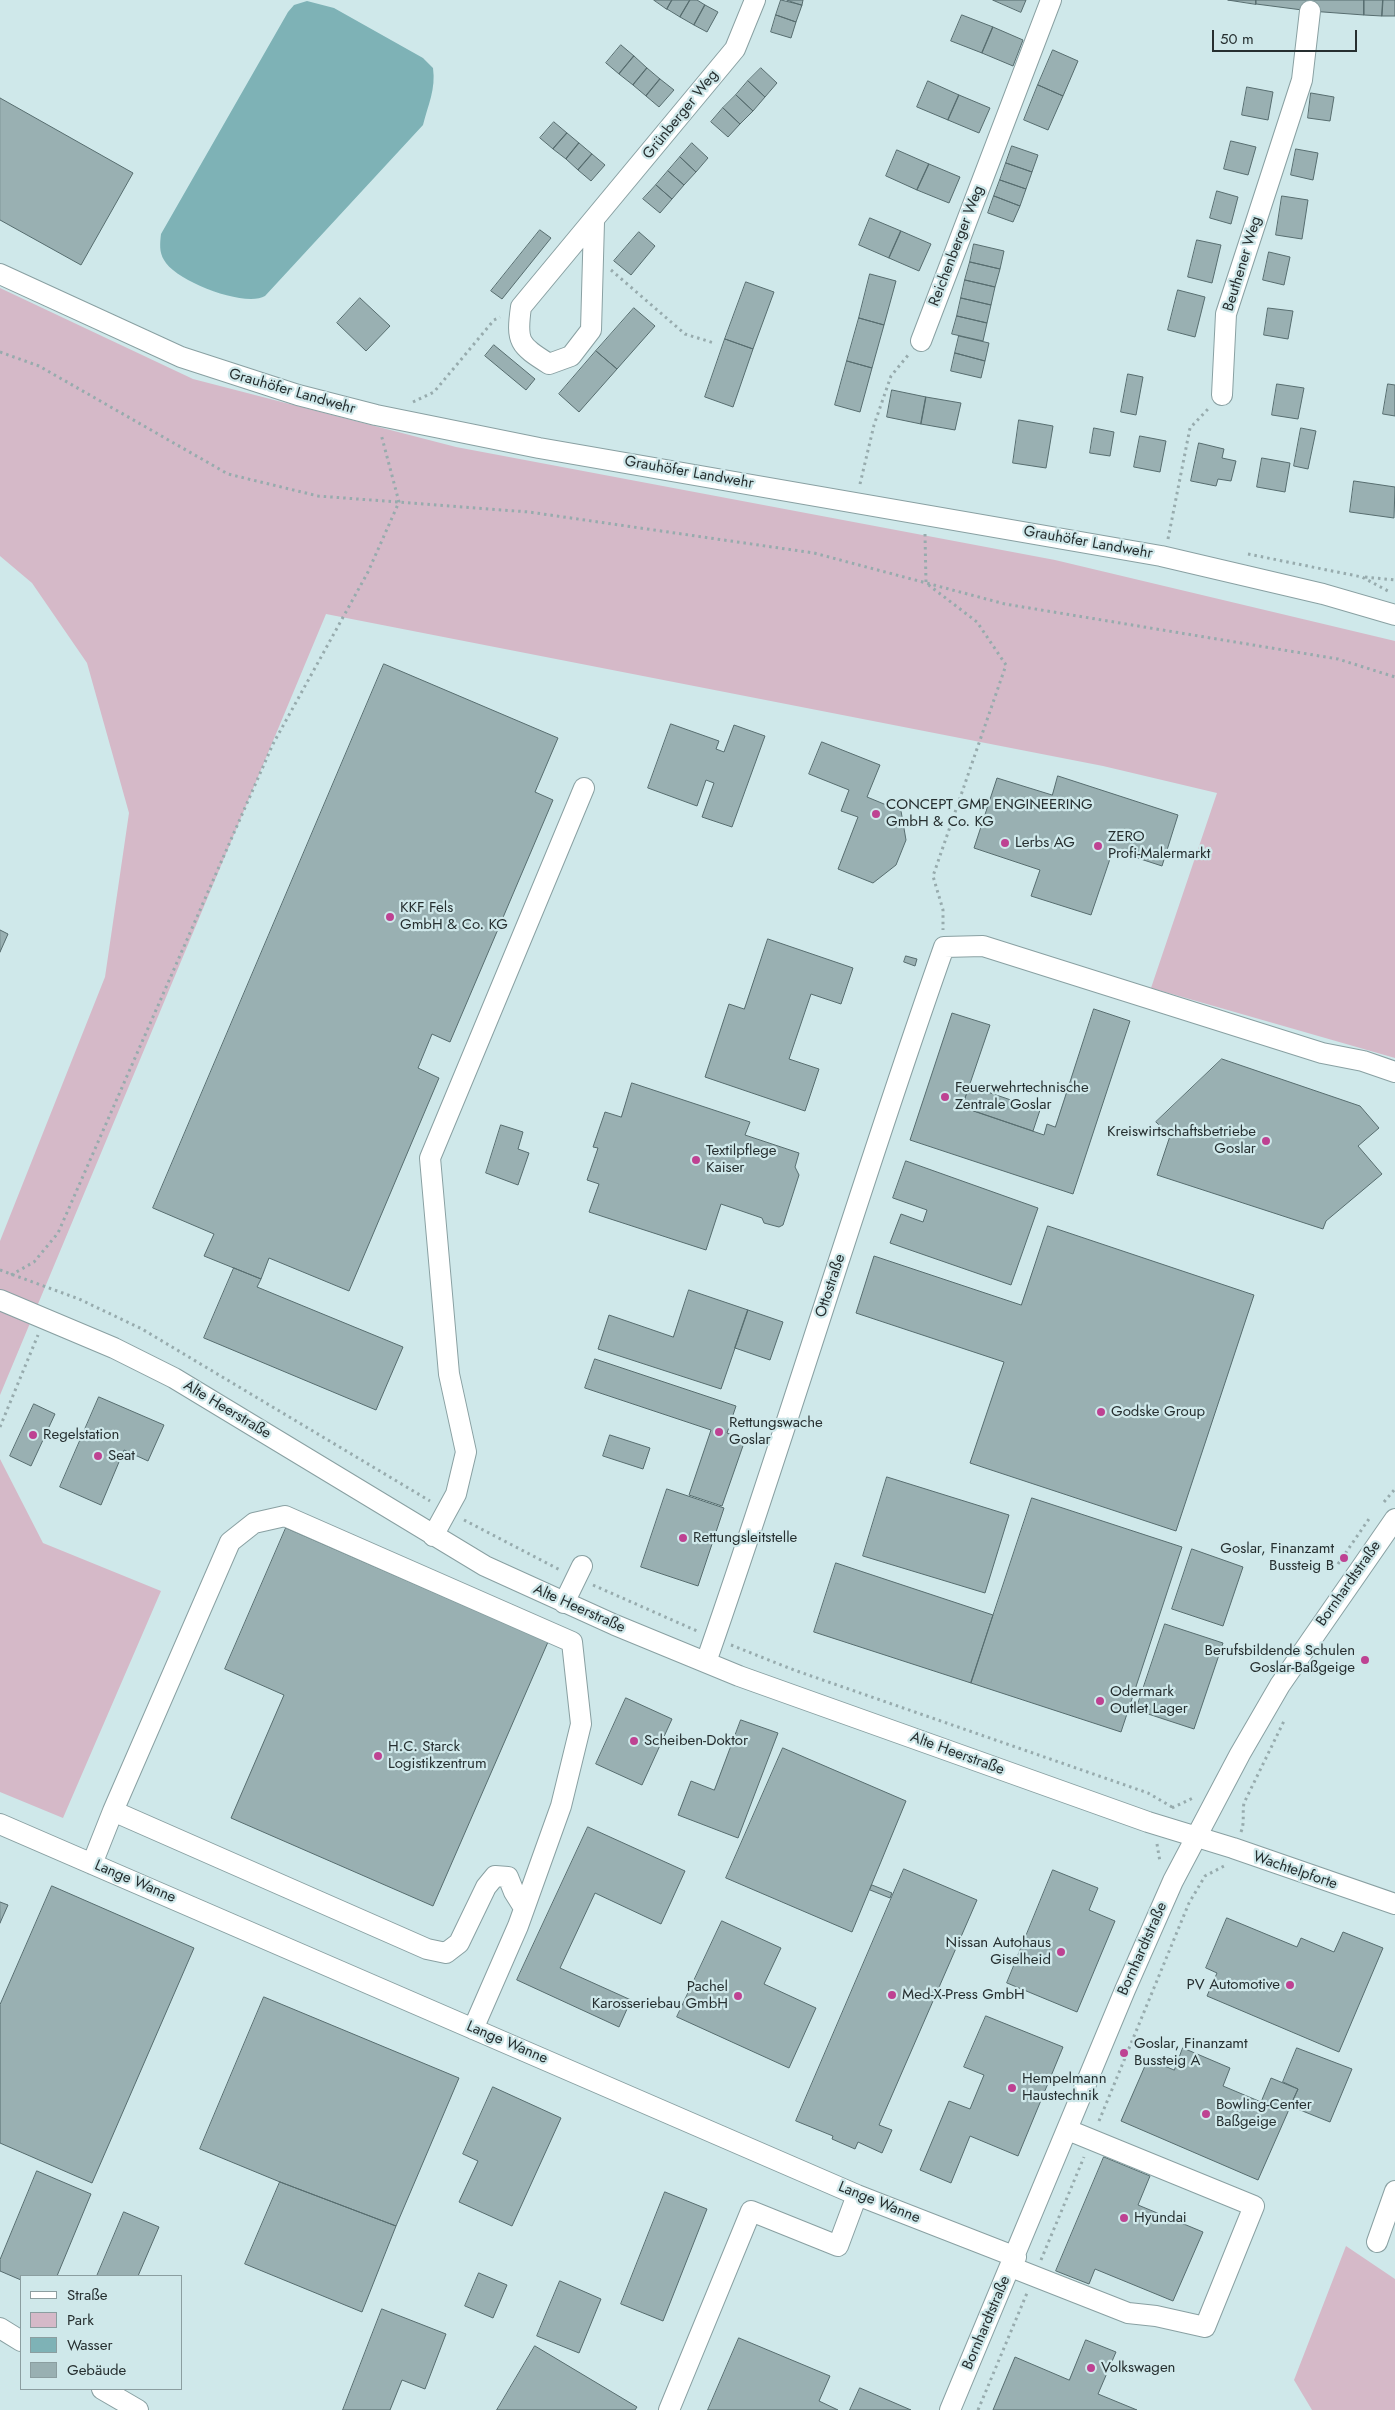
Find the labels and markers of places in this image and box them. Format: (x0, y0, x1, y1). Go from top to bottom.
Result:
place label: CONCEPT GMP ENGINEERING GmbH & Co. KG (886, 796, 1093, 831)
marker: CONCEPT GMP ENGINEERING GmbH & Co. KG (870, 808, 882, 820)
place label: ZERO Profi-Malermarkt (1108, 828, 1210, 863)
place label: Lerbs AG (1015, 834, 1075, 852)
marker: Lerbs AG (999, 837, 1011, 849)
marker: ZERO Profi-Malermarkt (1092, 840, 1104, 852)
place label: KKF Fels GmbH & Co. KG (400, 899, 508, 934)
marker: KKF Fels GmbH & Co. KG (384, 911, 396, 923)
place label: Feuerwehrtechnische Zentrale Goslar (955, 1079, 1089, 1114)
marker: Feuerwehrtechnische Zentrale Goslar (939, 1091, 951, 1103)
place label: Kreiswirtschaftsbetriebe Goslar (1107, 1123, 1256, 1158)
marker: Kreiswirtschaftsbetriebe Goslar (1260, 1135, 1272, 1147)
place label: Textilpflege Kaiser (706, 1142, 777, 1177)
marker: Textilpflege Kaiser (690, 1154, 702, 1166)
place label: Godske Group (1111, 1403, 1205, 1421)
marker: Godske Group (1095, 1406, 1107, 1418)
place label: Rettungswache Goslar (729, 1414, 823, 1449)
place label: Regelstation (43, 1426, 119, 1444)
marker: Rettungswache Goslar (713, 1426, 725, 1438)
marker: Regelstation (27, 1429, 39, 1441)
place label: Seat (108, 1447, 135, 1465)
marker: Seat (92, 1450, 104, 1462)
place label: Rettungsleitstelle (693, 1529, 797, 1547)
marker: Rettungsleitstelle (677, 1532, 689, 1544)
place label: Goslar, Finanzamt Bussteig B (1220, 1540, 1334, 1575)
marker: Goslar, Finanzamt Bussteig B (1338, 1552, 1350, 1564)
place label: Berufsbildende Schulen Goslar-Baßgeige (1205, 1642, 1355, 1677)
marker: Berufsbildende Schulen Goslar-Baßgeige (1359, 1654, 1371, 1666)
place label: Odermark Outlet Lager (1110, 1683, 1188, 1718)
marker: Odermark Outlet Lager (1094, 1695, 1106, 1707)
place label: Scheiben-Doktor (644, 1732, 748, 1750)
marker: Scheiben-Doktor (628, 1735, 640, 1747)
place label: H.C. Starck Logistikzentrum (388, 1738, 487, 1773)
marker: H.C. Starck Logistikzentrum (372, 1750, 384, 1762)
place label: Nissan Autohaus Giselheid (946, 1934, 1051, 1969)
marker: Nissan Autohaus Giselheid (1055, 1946, 1067, 1958)
place label: PV Automotive (1187, 1976, 1280, 1994)
place label: Pachel Karosseriebau GmbH (592, 1978, 728, 2013)
marker: PV Automotive (1284, 1979, 1296, 1991)
place label: Med-X-Press GmbH (902, 1986, 1025, 2004)
marker: Med-X-Press GmbH (886, 1989, 898, 2001)
marker: Pachel Karosseriebau GmbH (732, 1990, 744, 2002)
place label: Goslar, Finanzamt Bussteig A (1134, 2035, 1248, 2070)
marker: Goslar, Finanzamt Bussteig A (1118, 2047, 1130, 2059)
place label: Hempelmann Haustechnik (1022, 2070, 1107, 2105)
marker: Hempelmann Haustechnik (1006, 2082, 1018, 2094)
place label: Bowling-Center Baßgeige (1216, 2096, 1312, 2131)
marker: Bowling-Center Baßgeige (1200, 2108, 1212, 2120)
place label: Hyundai (1134, 2209, 1187, 2227)
marker: Hyundai (1118, 2212, 1130, 2224)
place label: Volkswagen (1101, 2359, 1175, 2377)
marker: Volkswagen (1085, 2362, 1097, 2374)

